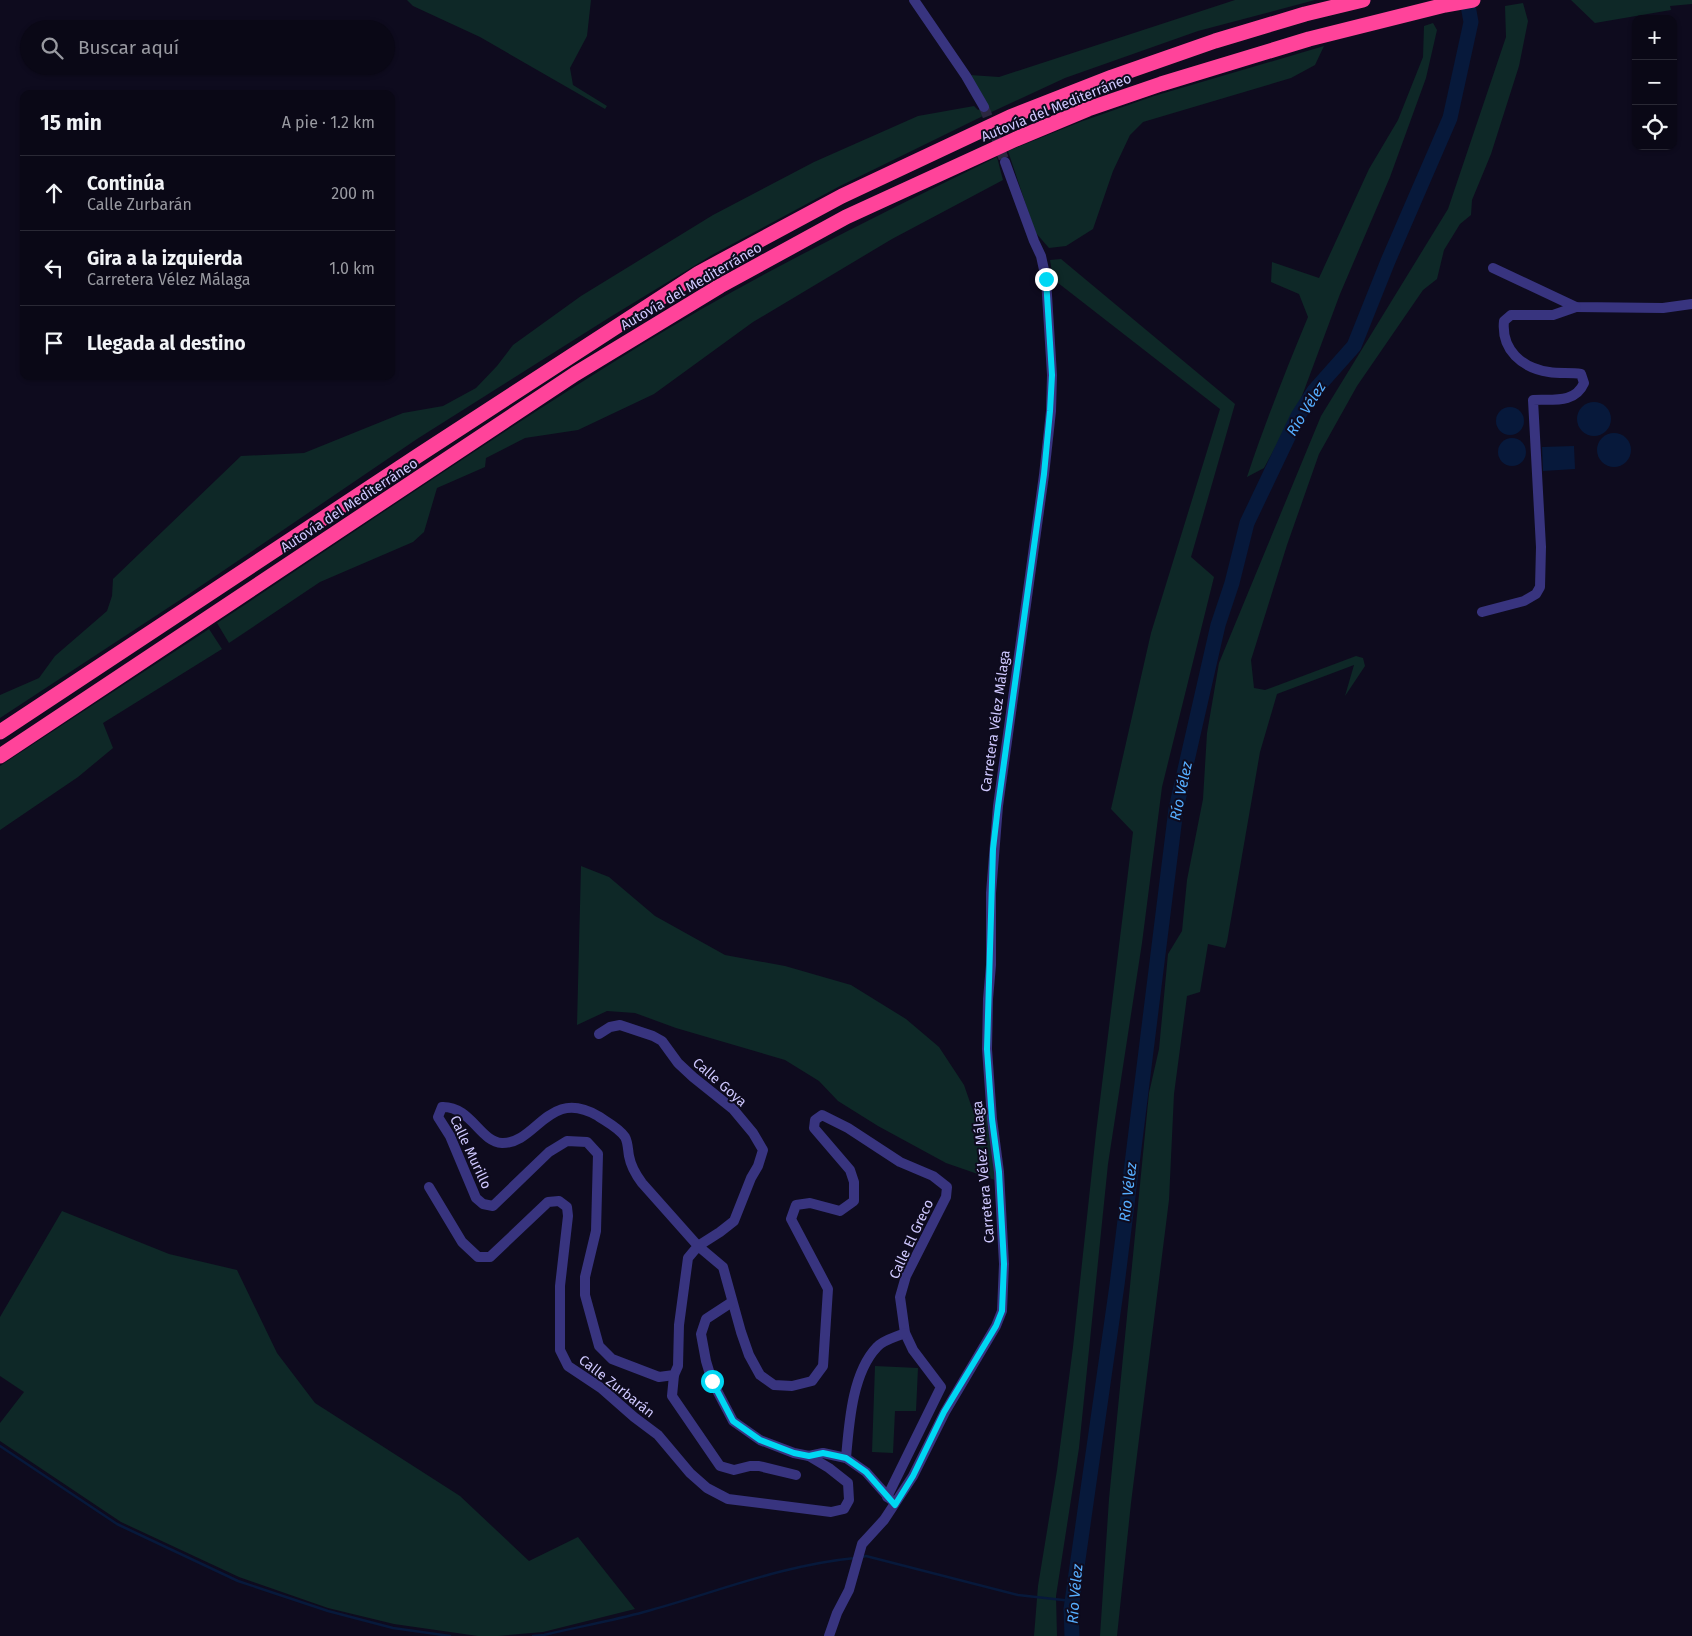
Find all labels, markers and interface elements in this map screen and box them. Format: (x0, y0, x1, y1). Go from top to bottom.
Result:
map controls (1632, 15, 1677, 150)
button: + (1632, 15, 1677, 60)
search box (20, 20, 395, 75)
icon: search (38, 34, 66, 62)
text: Buscar aquí (78, 36, 179, 59)
button: − (1632, 60, 1677, 105)
street label: Autovía del Mediterráneo (979, 70, 1134, 145)
button: locate (1632, 105, 1677, 150)
text: 15 min (40, 110, 102, 136)
text: A pie · 1.2 km (282, 113, 375, 132)
text: Continúa (87, 172, 165, 195)
icon: ahead (40, 179, 68, 207)
text: 200 m (331, 184, 375, 203)
text: Calle Zurbarán (87, 195, 192, 214)
street label: Autovía del Mediterráneo (618, 239, 765, 334)
text: Gira a la izquierda (87, 247, 243, 270)
icon: left (40, 254, 68, 282)
text: 1.0 km (329, 259, 375, 278)
route end (1035, 268, 1058, 291)
text: Carretera Vélez Málaga (87, 270, 250, 289)
icon: arrive (40, 329, 68, 357)
text: Llegada al destino (87, 332, 246, 355)
water label: Río Vélez (1283, 378, 1330, 439)
street label: Autovía del Mediterráneo (277, 455, 421, 556)
street label: Carretera Vélez Málaga (977, 649, 1014, 793)
water label: Río Vélez (1166, 759, 1196, 822)
street label: Calle Goya (689, 1054, 750, 1110)
street label: Carretera Vélez Málaga (969, 1100, 998, 1244)
street label: Calle Murillo (446, 1113, 495, 1192)
water label: Río Vélez (1115, 1161, 1141, 1223)
street label: Calle El Greco (886, 1197, 937, 1282)
street label: Calle Zurbarán (575, 1351, 658, 1421)
route start (701, 1370, 724, 1393)
water label: Río Vélez (1063, 1563, 1087, 1625)

